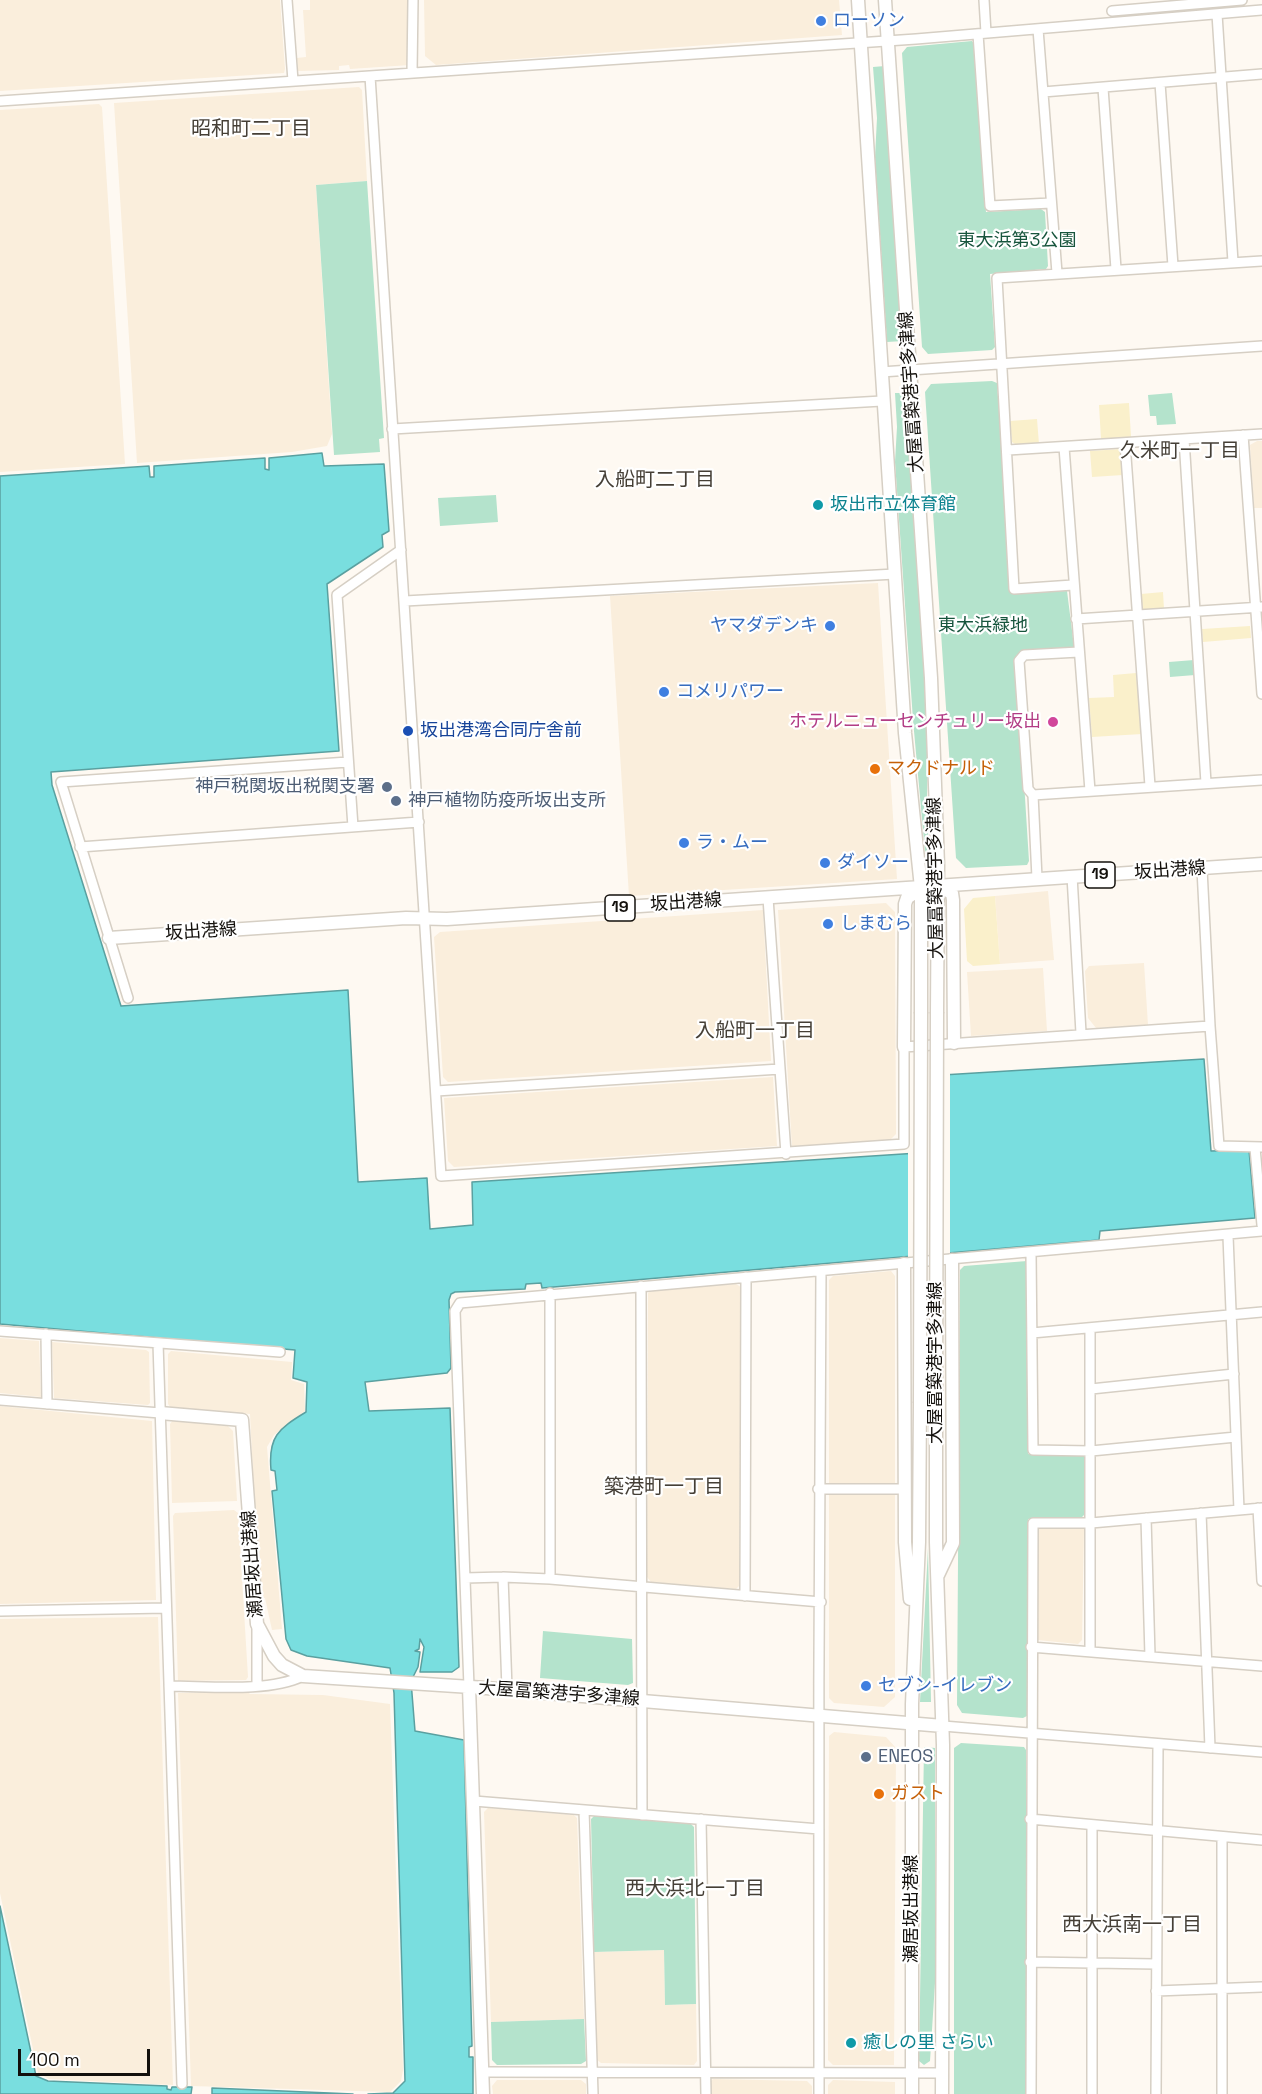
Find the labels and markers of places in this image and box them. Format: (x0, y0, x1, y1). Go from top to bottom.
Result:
place label: ローソン (833, 10, 905, 32)
marker: ローソン (814, 14, 828, 28)
place label: 坂出市立体育館 (830, 494, 956, 516)
marker: 坂出市立体育館 (811, 498, 825, 512)
place label: ヤマダデンキ (710, 615, 818, 637)
marker: ヤマダデンキ (823, 619, 837, 633)
place label: コメリパワー (676, 681, 784, 703)
marker: コメリパワー (657, 685, 671, 699)
place label: ホテルニューセンチュリー坂出 (789, 711, 1041, 733)
marker: ホテルニューセンチュリー坂出 (1046, 715, 1060, 729)
place label: 坂出港湾合同庁舎前 (420, 720, 582, 742)
marker: 坂出港湾合同庁舎前 (401, 724, 415, 738)
place label: マクドナルド (887, 758, 995, 780)
marker: マクドナルド (868, 762, 882, 776)
place label: 神戸税関坂出税関支署 (195, 776, 375, 798)
marker: 神戸税関坂出税関支署 (380, 780, 394, 794)
place label: 神戸植物防疫所坂出支所 (408, 790, 606, 812)
marker: 神戸植物防疫所坂出支所 (389, 794, 403, 808)
place label: ラ・ムー (696, 832, 768, 854)
marker: ラ・ムー (677, 836, 691, 850)
place label: ダイソー (837, 852, 909, 874)
marker: ダイソー (818, 856, 832, 870)
place label: しまむら (840, 913, 912, 935)
marker: しまむら (821, 917, 835, 931)
place label: セブン-イレブン (878, 1675, 1012, 1697)
marker: セブン-イレブン (859, 1679, 873, 1693)
place label: ENEOS (878, 1746, 933, 1768)
marker: ENEOS (859, 1750, 873, 1764)
place label: ガスト (891, 1783, 945, 1805)
marker: ガスト (872, 1787, 886, 1801)
place label: 癒しの里 さらい (863, 2032, 994, 2054)
marker: 癒しの里 さらい (844, 2036, 858, 2050)

